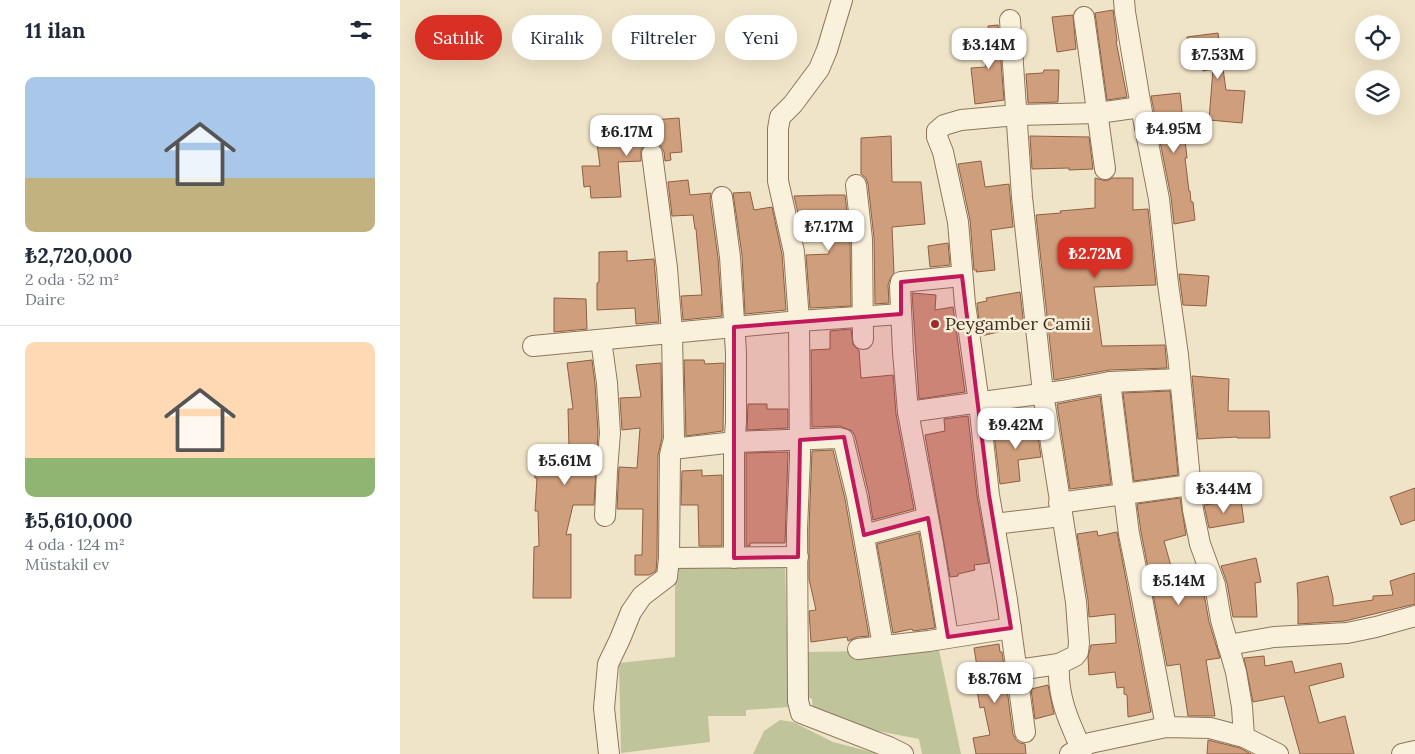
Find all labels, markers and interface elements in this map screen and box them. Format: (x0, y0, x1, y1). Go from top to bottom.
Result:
chip: Satılık (415, 15, 502, 60)
chip: Kiralık (512, 15, 602, 60)
chip: Filtreler (612, 15, 715, 60)
chip: Yeni (725, 15, 797, 60)
map controls (1355, 15, 1400, 115)
button: locate (1355, 15, 1400, 60)
icon: filters (347, 16, 375, 44)
text: 11 ilan (25, 17, 85, 44)
pin: ₺3.14M (948, 28, 1030, 70)
text: ₺3.14M (963, 34, 1015, 54)
pin: ₺7.53M (1177, 38, 1259, 80)
text: ₺7.53M (1192, 44, 1244, 64)
button: layers (1355, 70, 1400, 115)
icon: home (155, 109, 245, 199)
pin: ₺4.95M (1133, 112, 1215, 154)
pin: ₺6.17M (586, 114, 668, 157)
text: ₺4.95M (1146, 118, 1202, 138)
text: ₺6.17M (601, 121, 653, 141)
pin: ₺7.17M (788, 210, 870, 252)
text: ₺7.17M (804, 216, 854, 236)
pin: ₺2.72M (1054, 236, 1136, 279)
text: ₺2,720,000 (25, 242, 132, 269)
text: ₺2.72M (1069, 243, 1121, 263)
text: 2 oda · 52 m² (25, 269, 119, 289)
text: Daire (25, 289, 65, 309)
place label: Peygamber Camii (945, 312, 1091, 335)
marker: Peygamber Camii (929, 318, 941, 330)
icon: home (155, 375, 245, 465)
pin: ₺9.42M (975, 408, 1057, 450)
text: ₺9.42M (989, 414, 1044, 434)
pin: ₺5.61M (524, 444, 606, 486)
text: ₺5.61M (538, 450, 592, 470)
pin: ₺3.44M (1183, 472, 1265, 514)
text: ₺3.44M (1196, 478, 1252, 498)
text: ₺5,610,000 (25, 507, 133, 534)
text: 4 oda · 124 m² (25, 534, 125, 554)
text: Müstakil ev (25, 554, 109, 574)
pin: ₺5.14M (1138, 564, 1220, 606)
text: ₺5.14M (1153, 570, 1205, 590)
pin: ₺8.76M (954, 662, 1036, 704)
text: ₺8.76M (968, 668, 1022, 688)

